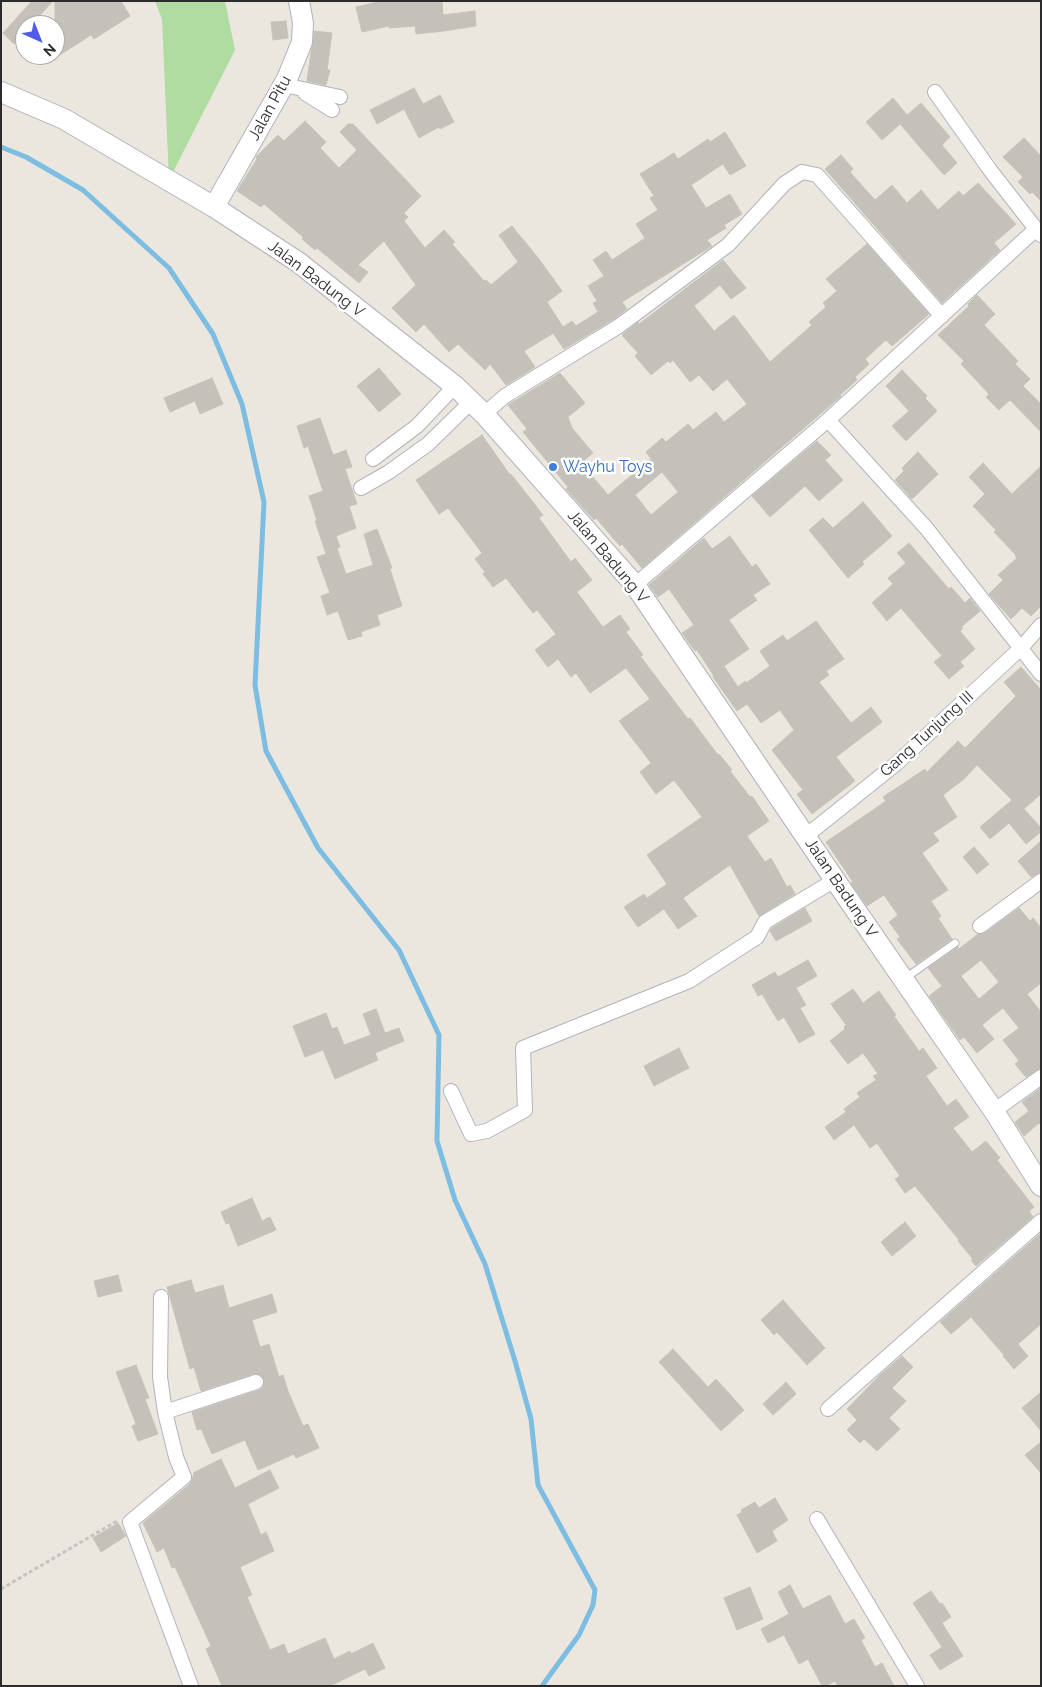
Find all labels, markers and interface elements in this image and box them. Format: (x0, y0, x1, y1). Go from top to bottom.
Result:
north arrow (15, 15, 65, 65)
text: N (40, 41, 59, 60)
street label: Jalan Pitu (244, 72, 296, 144)
street label: Jalan Badung V (264, 237, 368, 321)
place label: Wayhu Toys (563, 457, 652, 477)
marker: Wayhu Toys (547, 461, 559, 473)
street label: Jalan Badung V (563, 506, 653, 608)
street label: Gang Tunjung III (876, 687, 978, 781)
street label: Jalan Badung V (801, 835, 881, 941)

